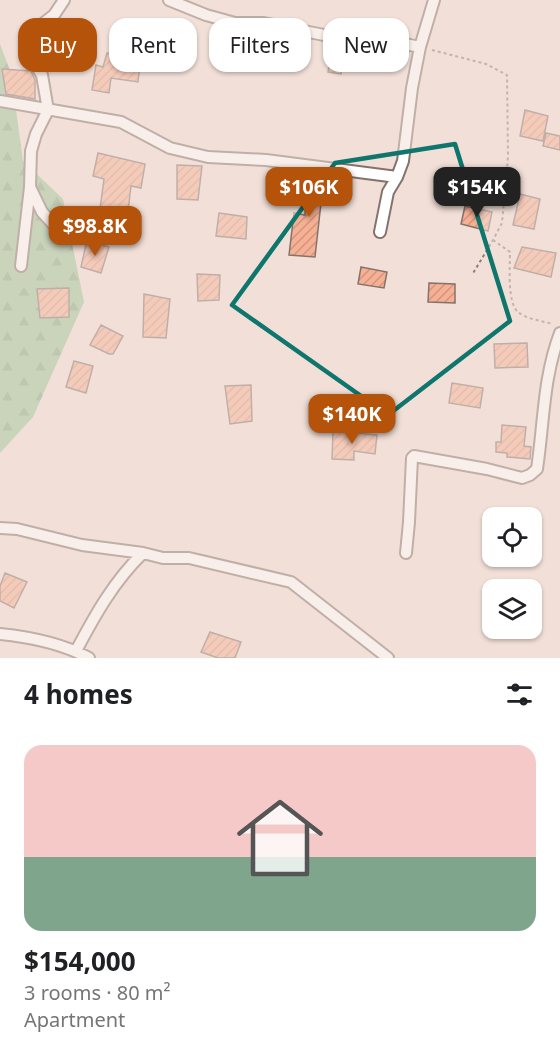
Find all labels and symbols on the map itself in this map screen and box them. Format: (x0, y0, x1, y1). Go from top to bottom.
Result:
pin: $106K (267, 167, 351, 218)
pin: $154K (435, 167, 519, 218)
pin: $98.8K (46, 206, 144, 257)
pin: $140K (310, 394, 394, 445)

